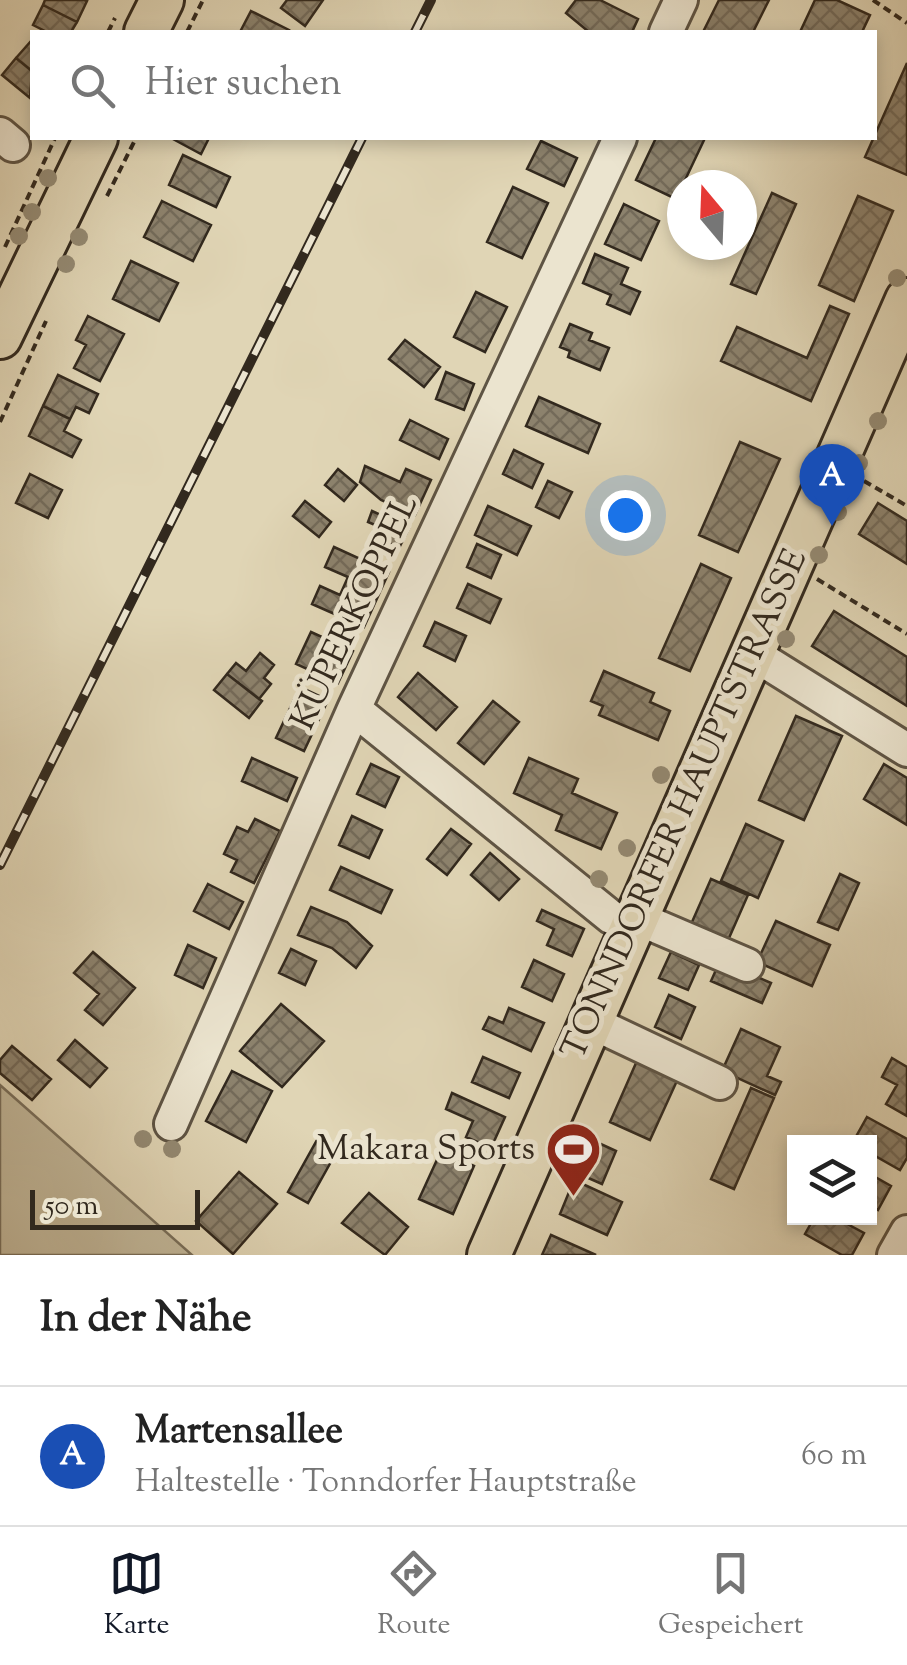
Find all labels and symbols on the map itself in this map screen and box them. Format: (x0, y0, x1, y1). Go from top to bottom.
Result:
north arrow (667, 170, 757, 260)
pin: A (800, 444, 864, 526)
street label: KÜPERKOPPEL (279, 487, 433, 739)
your location (600, 490, 651, 541)
street label: TONNDORFER HAUPTSTRASSE (550, 542, 822, 1068)
sports icon: Makara Sports (544, 1120, 604, 1199)
place label: Makara Sports (317, 1125, 535, 1176)
scale bar (30, 1185, 200, 1230)

